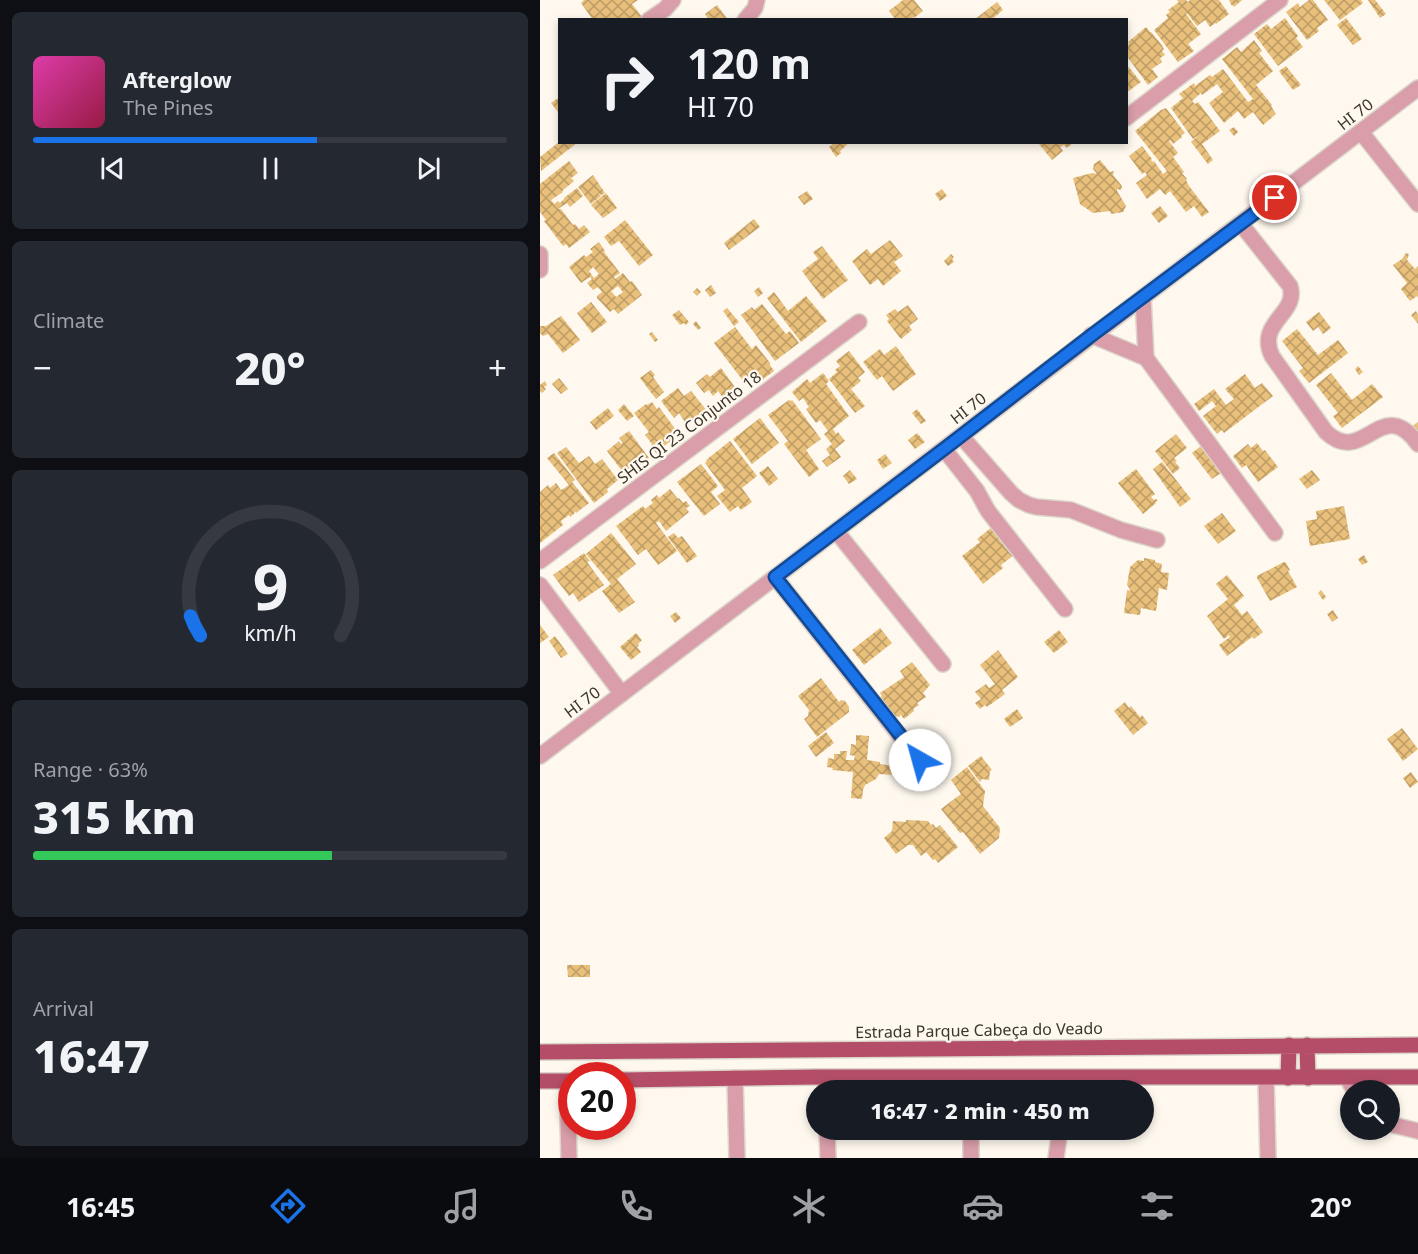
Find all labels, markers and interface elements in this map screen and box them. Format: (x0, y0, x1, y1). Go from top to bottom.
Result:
text: 120 m (687, 34, 811, 91)
icon: right (588, 42, 666, 120)
text: Afterglow (123, 64, 232, 94)
text: HI 70 (687, 88, 754, 125)
street label: HI 70 (1333, 93, 1377, 135)
text: The Pines (123, 94, 213, 121)
icon: previous (96, 152, 129, 185)
icon: pause (254, 152, 287, 185)
icon: next (412, 152, 445, 185)
pin (1249, 172, 1300, 223)
icon: arrive (1258, 181, 1291, 214)
text: Climate (33, 307, 104, 334)
text: 20° (234, 337, 306, 398)
text: − (33, 345, 52, 390)
text: + (488, 345, 507, 390)
street label: SHIS QI 23 Conjunto 18 (612, 366, 766, 488)
street label: HI 70 (946, 387, 990, 429)
text: 9 (252, 543, 288, 628)
text: km/h (244, 618, 296, 647)
street label: HI 70 (560, 681, 604, 723)
position arrow (888, 728, 952, 792)
text: Range · 63% (33, 756, 148, 783)
text: 315 km (33, 786, 196, 847)
text: Arrival (33, 995, 94, 1022)
street label: Estrada Parque Cabeça do Veado (855, 1017, 1103, 1043)
text: 16:47 (33, 1025, 150, 1086)
speed limit sign: 20 (558, 1062, 636, 1140)
map controls (1340, 1080, 1400, 1140)
button: search (1340, 1080, 1400, 1140)
text: 16:47 · 2 min · 450 m (870, 1095, 1090, 1125)
icon: directions (267, 1185, 309, 1227)
icon: music (441, 1185, 483, 1227)
icon: phone (615, 1185, 657, 1227)
icon: climate (788, 1185, 830, 1227)
icon: car (962, 1185, 1004, 1227)
icon: filters (1136, 1185, 1178, 1227)
text: 16:45 (66, 1188, 135, 1225)
text: 20° (1310, 1188, 1352, 1225)

